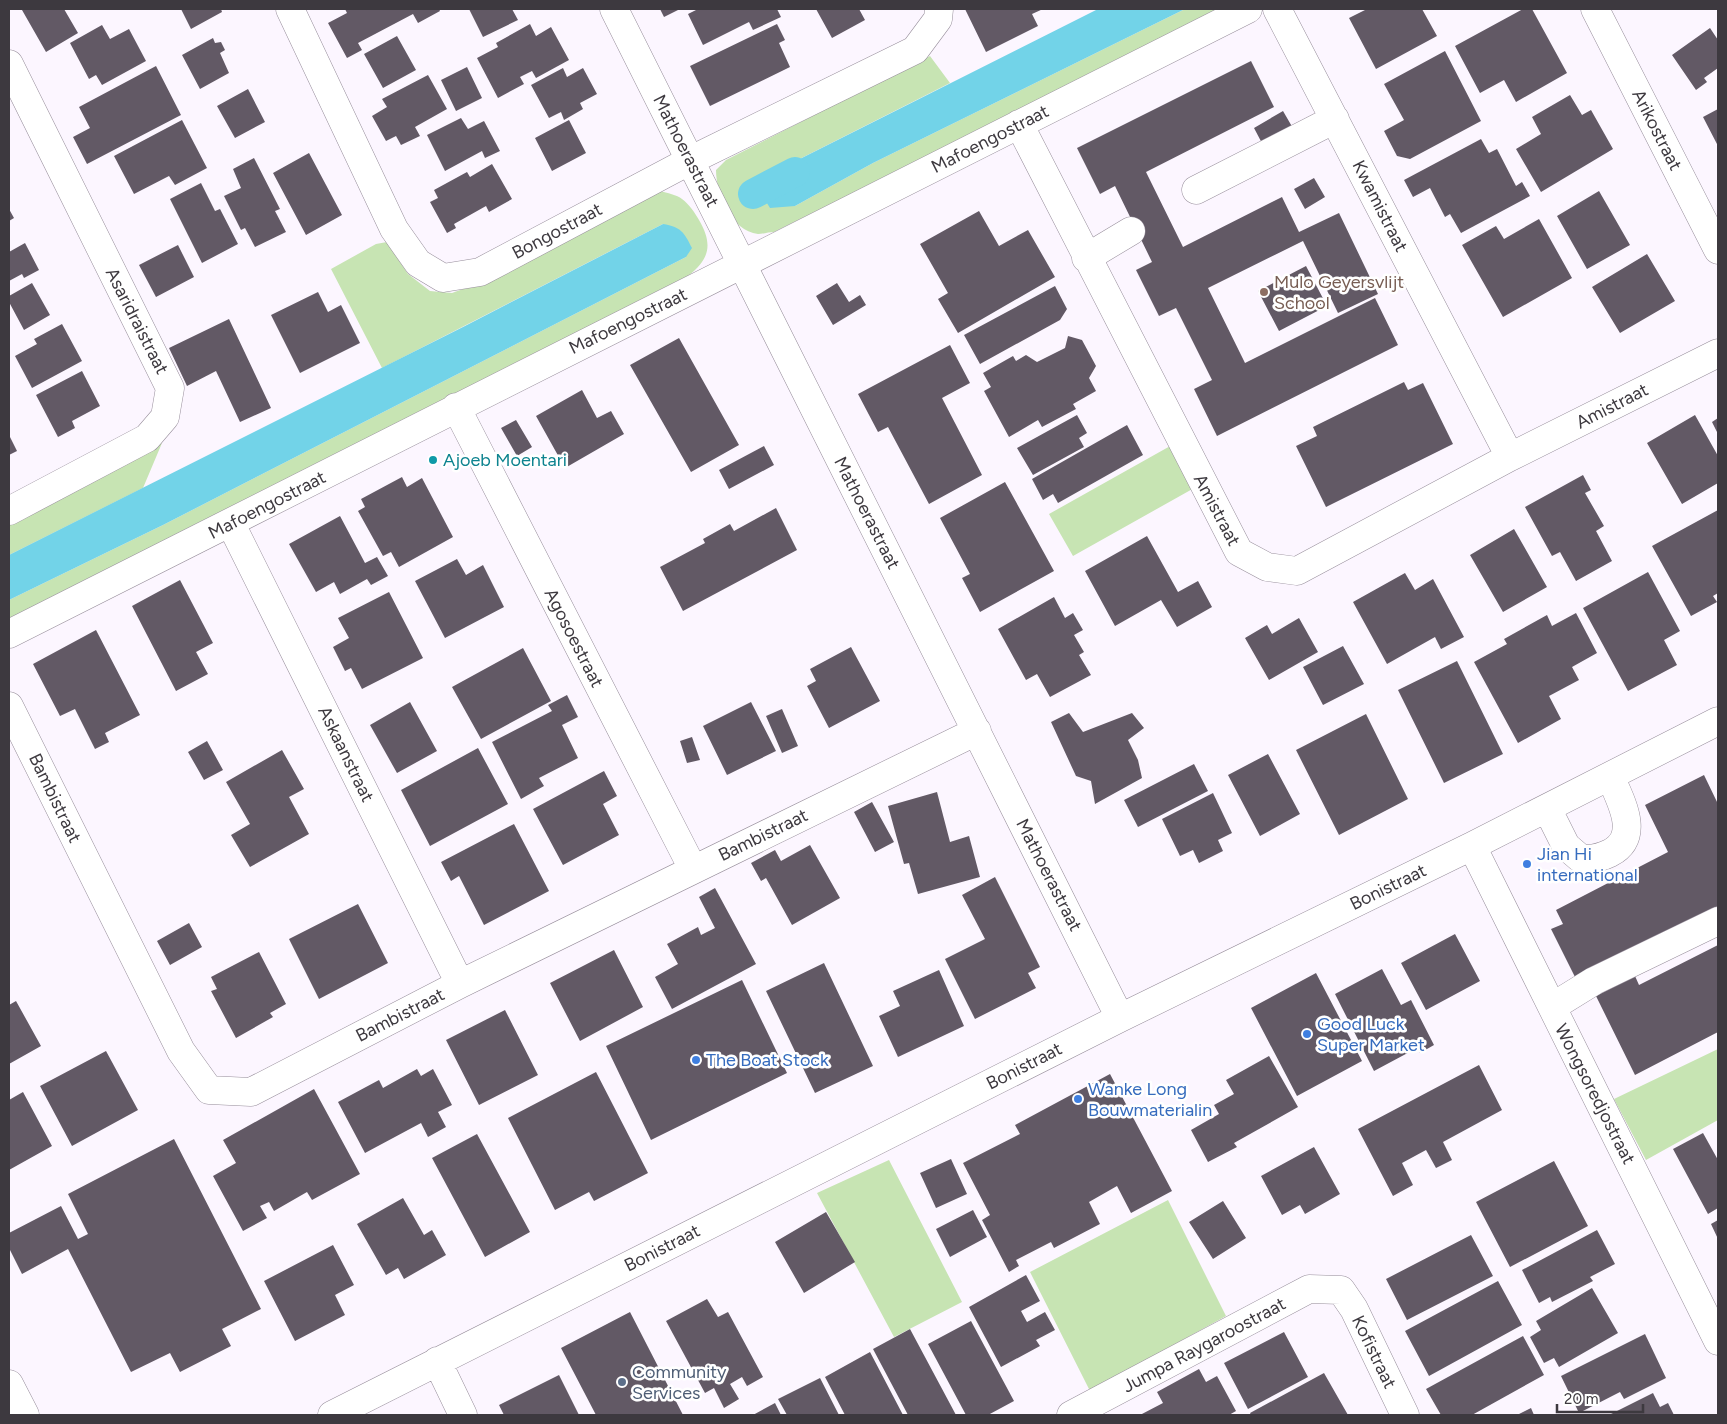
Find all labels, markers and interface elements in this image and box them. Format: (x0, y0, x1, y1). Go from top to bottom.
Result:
street label: Arikostraat (1627, 86, 1687, 174)
street label: Mathoerastraat (648, 91, 724, 211)
street label: Mafoengostraat (928, 100, 1053, 178)
street label: Kwamistraat (1348, 157, 1413, 256)
street label: Bongostraat (508, 198, 606, 264)
street label: Asaridraistraat (101, 264, 173, 378)
place label: Mulo Geyersvlijt School (1274, 271, 1404, 314)
street label: Mafoengostraat (565, 283, 691, 359)
marker: Mulo Geyersvlijt School (1258, 286, 1270, 298)
street label: Amistraat (1572, 378, 1652, 434)
place label: Ajoeb Moentari (443, 449, 567, 471)
street label: Mathoerastraat (829, 453, 905, 573)
marker: Ajoeb Moentari (427, 454, 439, 466)
street label: Mafoengostraat (205, 466, 330, 544)
street label: Amistraat (1189, 470, 1245, 550)
street label: Agosoestraat (540, 585, 608, 691)
street label: Askaanstraat (313, 702, 379, 806)
street label: Bambistraat (24, 750, 86, 846)
street label: Bambistraat (715, 804, 811, 866)
street label: Mathoerastraat (1011, 815, 1087, 935)
place label: Jian Hi international (1537, 843, 1638, 886)
marker: Jian Hi international (1521, 858, 1533, 870)
street label: Bonistraat (1346, 859, 1430, 915)
street label: Bambistraat (352, 983, 448, 1047)
place label: Good Luck Super Market (1317, 1013, 1425, 1056)
street label: Wongsoredjostraat (1550, 1020, 1640, 1168)
marker: Good Luck Super Market (1301, 1028, 1313, 1040)
street label: Bonistraat (982, 1037, 1066, 1094)
place label: The Boat Stock (706, 1049, 829, 1071)
marker: The Boat Stock (690, 1054, 702, 1066)
place label: Wanke Long Bouwmaterialin (1088, 1078, 1212, 1121)
marker: Wanke Long Bouwmaterialin (1072, 1093, 1084, 1105)
street label: Bonistraat (620, 1219, 704, 1276)
street label: Jumpa Raygaroostraat (1119, 1293, 1290, 1397)
street label: Kofistraat (1347, 1312, 1401, 1392)
place label: Community Services (632, 1361, 727, 1404)
marker: Community Services (616, 1376, 628, 1388)
scale bar (1557, 1382, 1643, 1414)
text: 20 m (1564, 1390, 1598, 1408)

